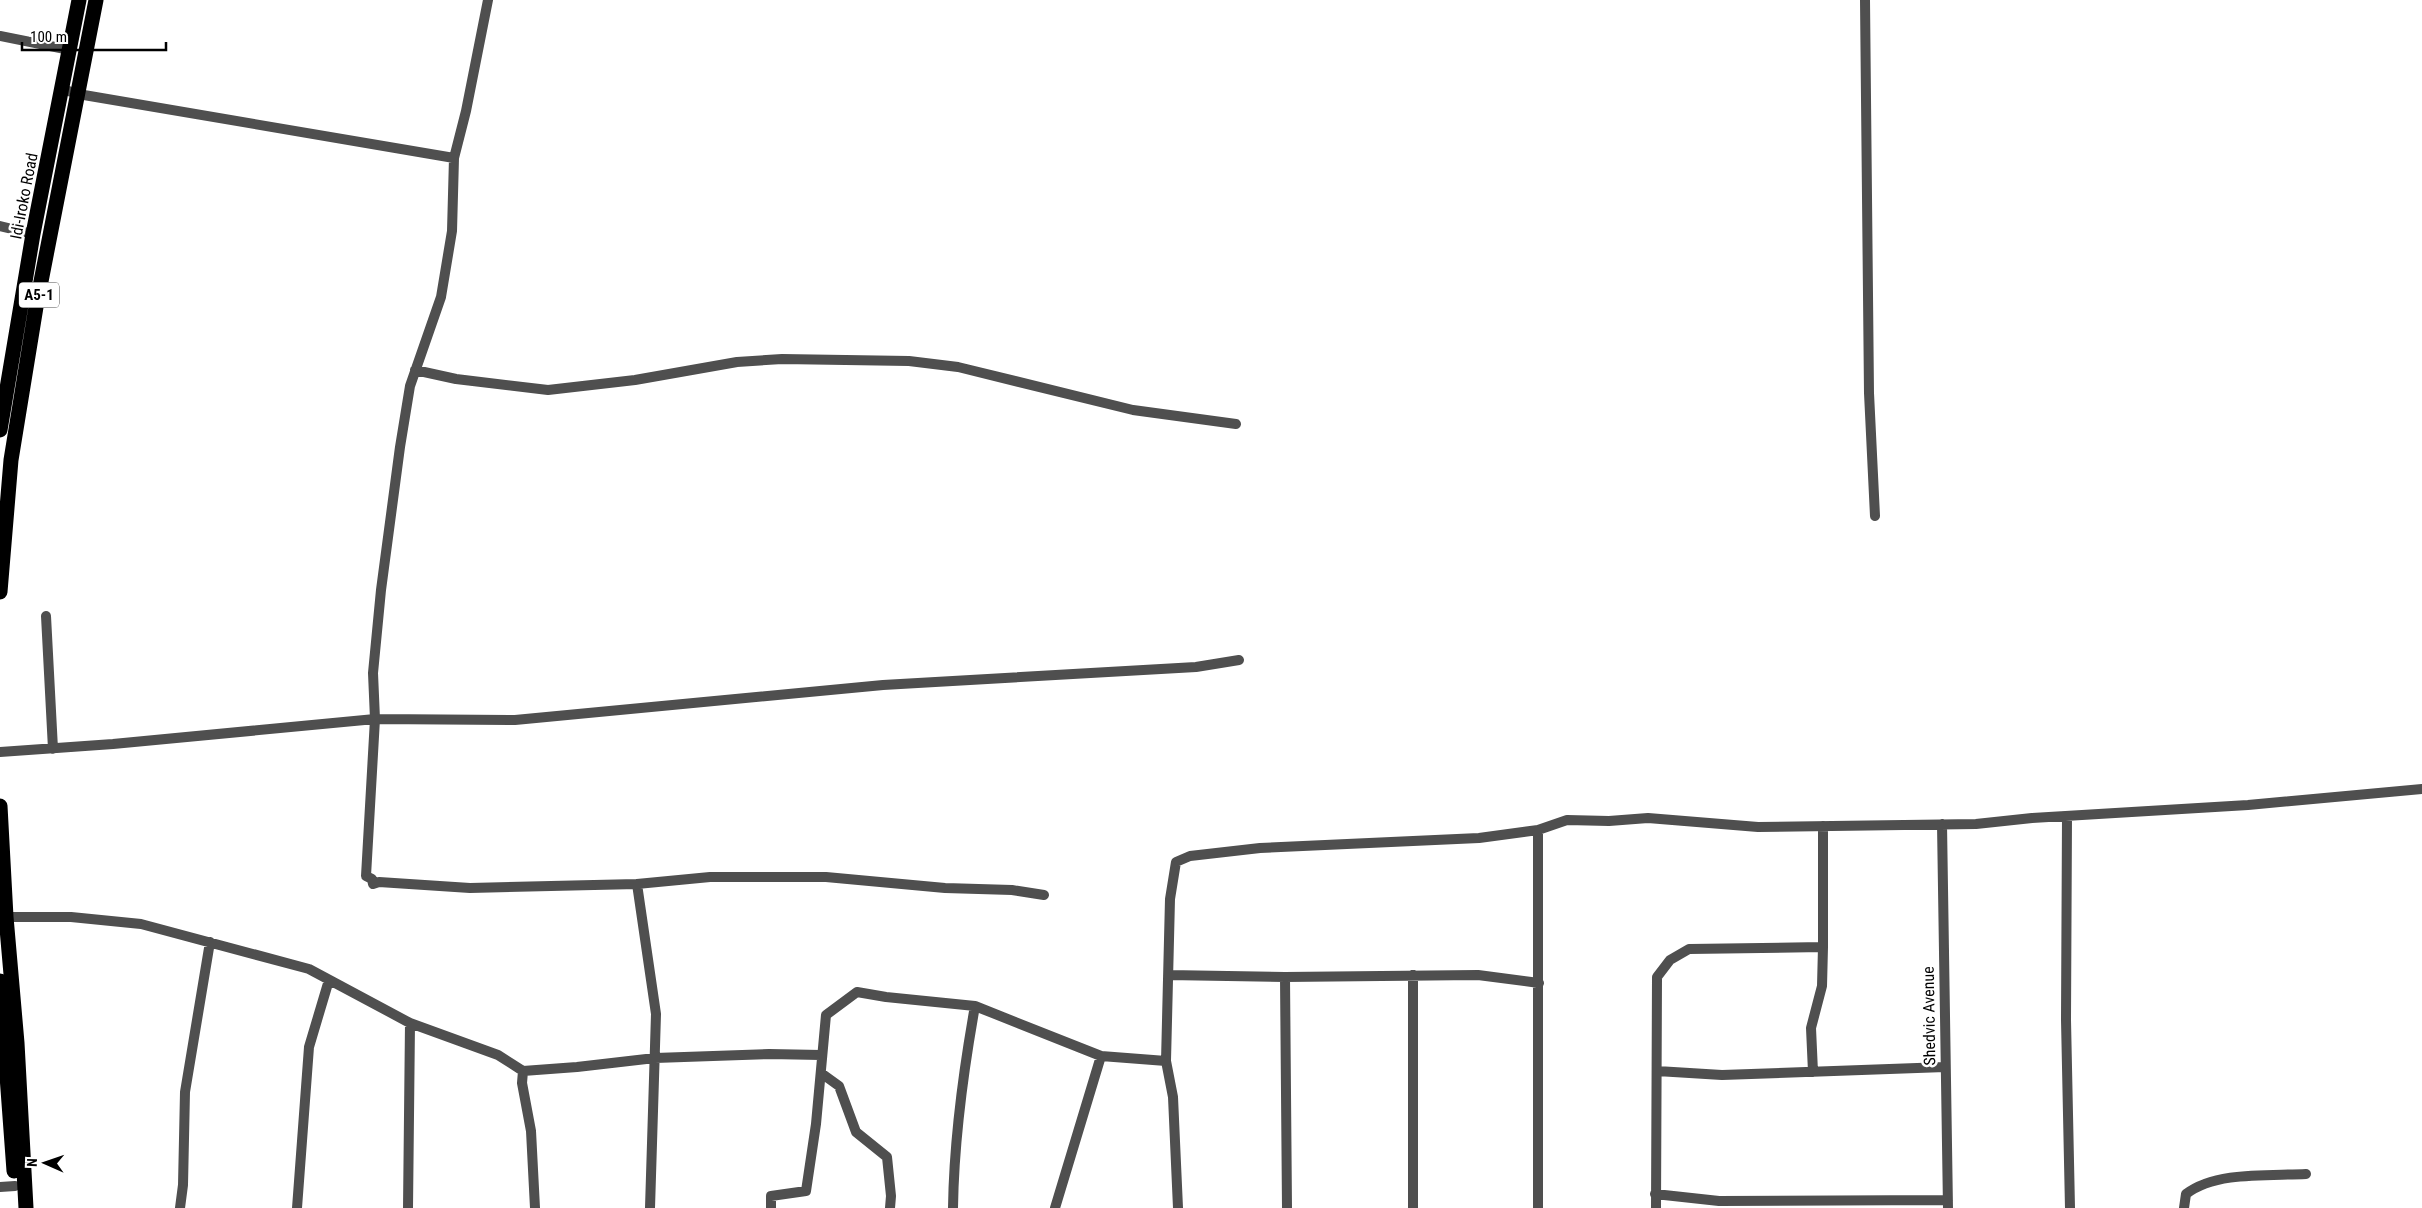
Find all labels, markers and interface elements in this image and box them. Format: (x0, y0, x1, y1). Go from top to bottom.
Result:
scale bar (22, 20, 166, 52)
text: 100 m (30, 28, 67, 46)
street label: Idi-Iroko Road (6, 151, 42, 241)
road number: A5-1 (19, 282, 59, 308)
street label: Shedvic Avenue (1919, 966, 1939, 1066)
north arrow (20, 1138, 70, 1188)
text: N (24, 1158, 40, 1167)

